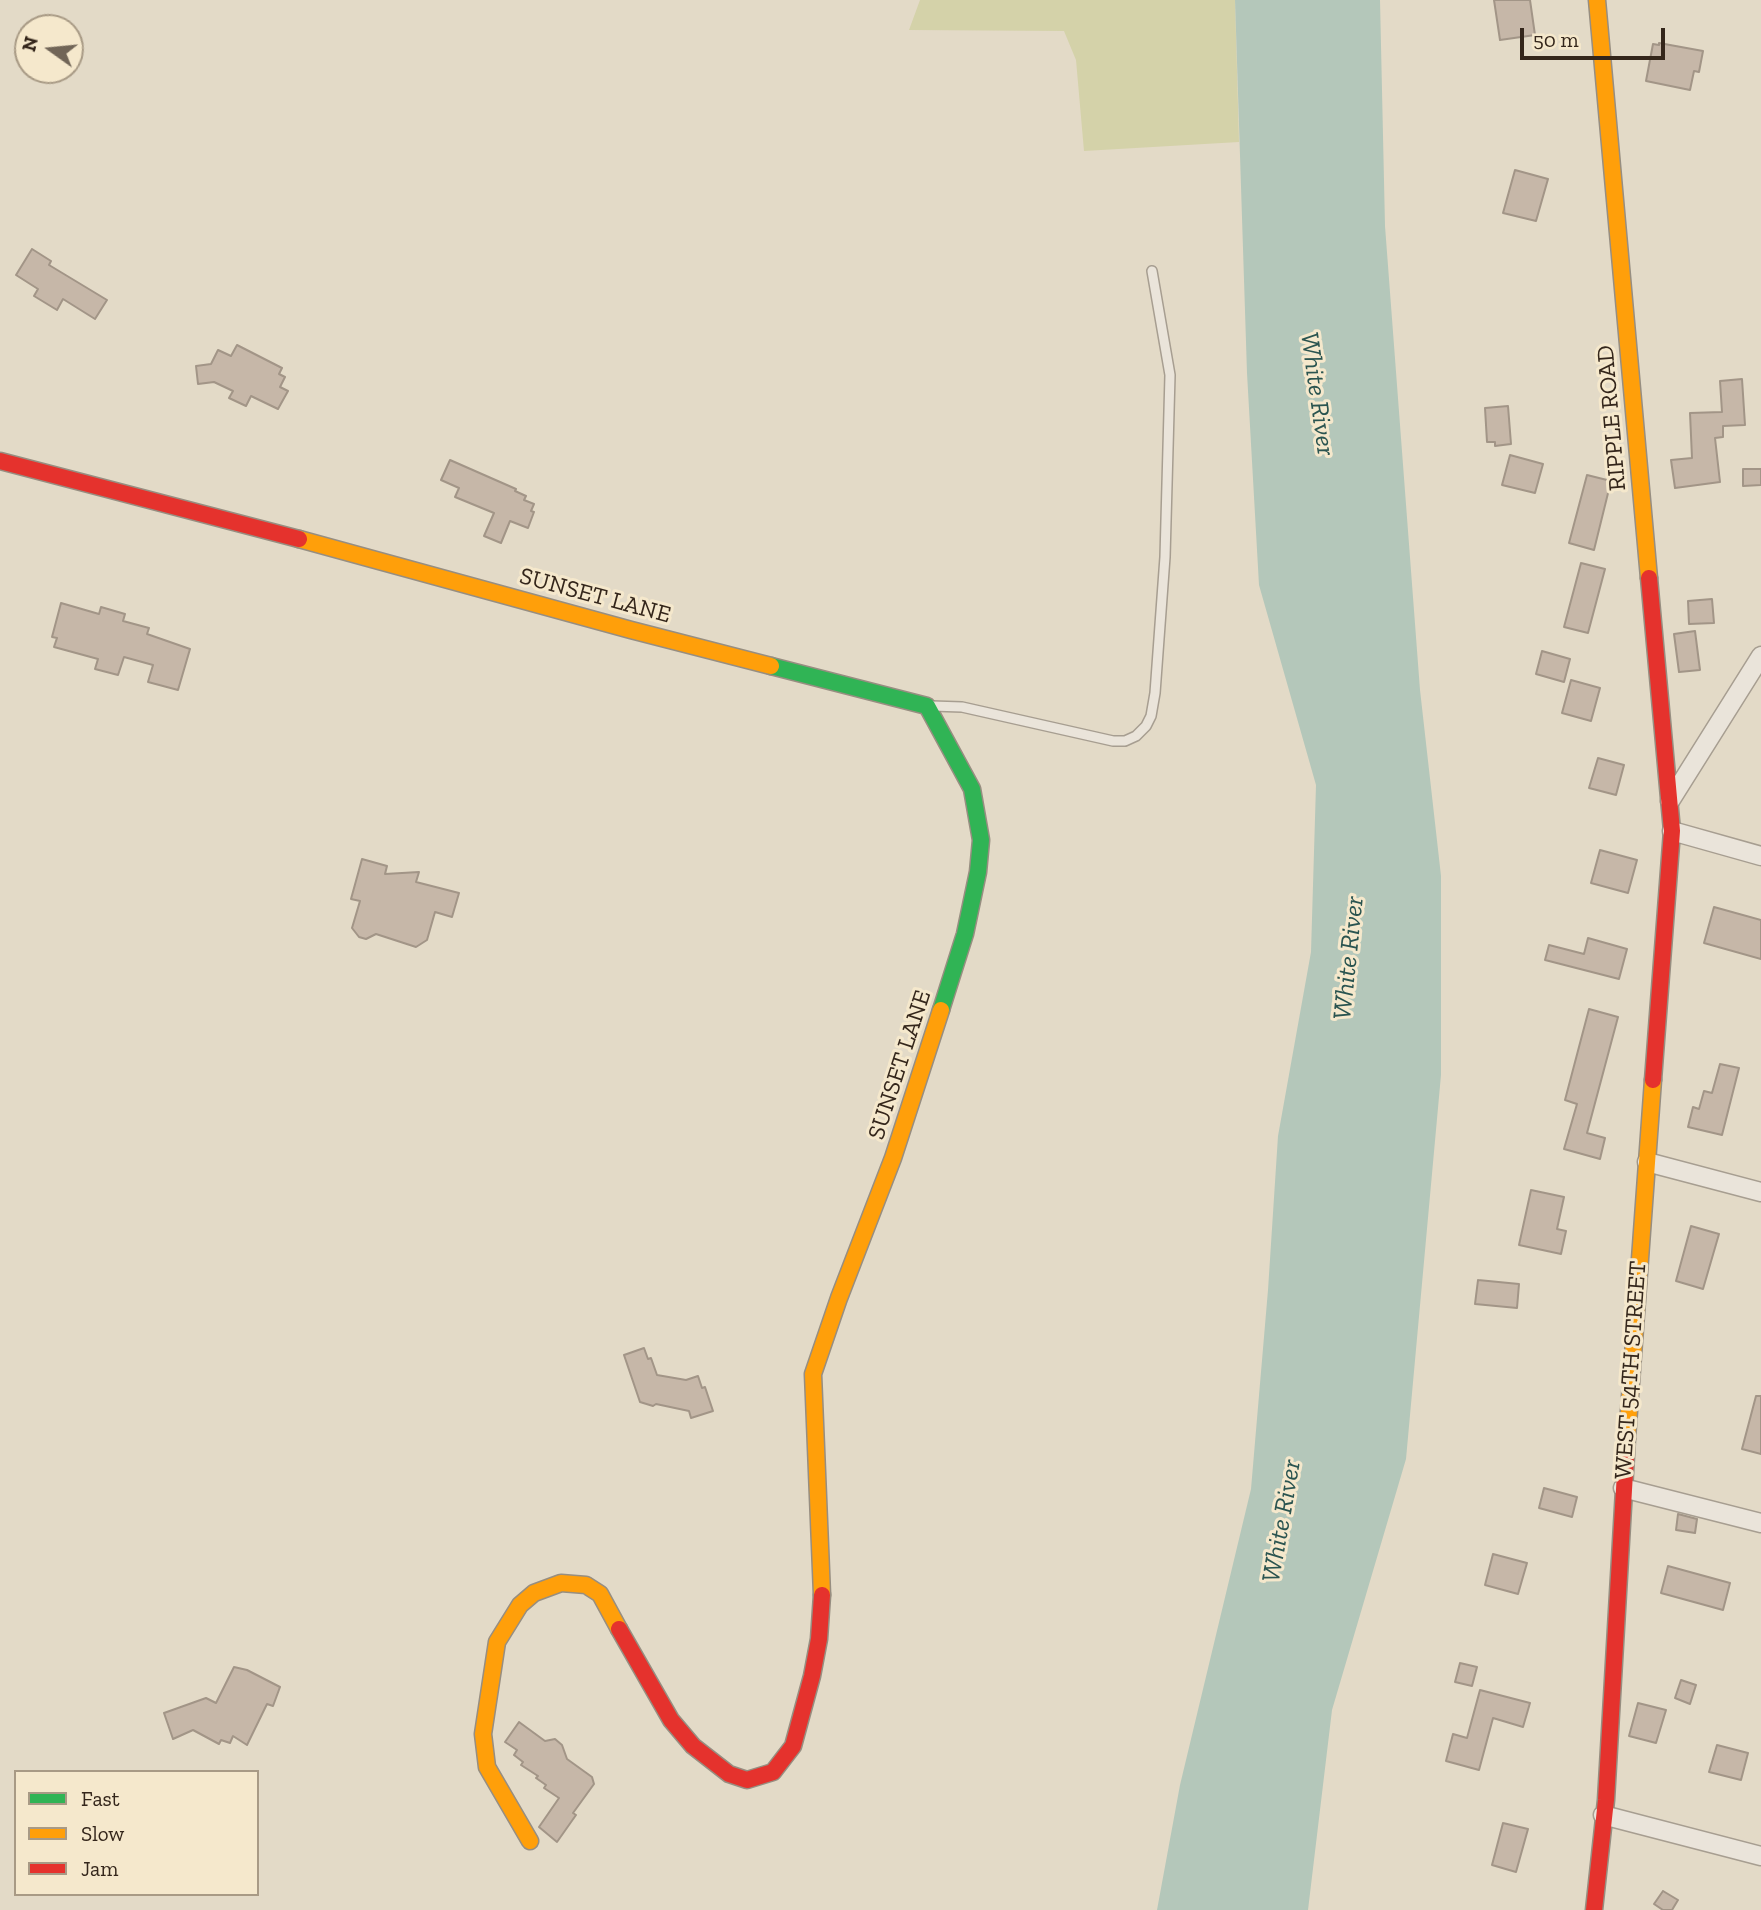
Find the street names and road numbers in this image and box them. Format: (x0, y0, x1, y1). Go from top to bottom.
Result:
street label: RIPPLE ROAD (1591, 344, 1633, 492)
street label: SUNSET LANE (516, 562, 674, 630)
street label: SUNSET LANE (862, 987, 938, 1143)
street label: WEST 54TH STREET (1609, 1260, 1653, 1480)

